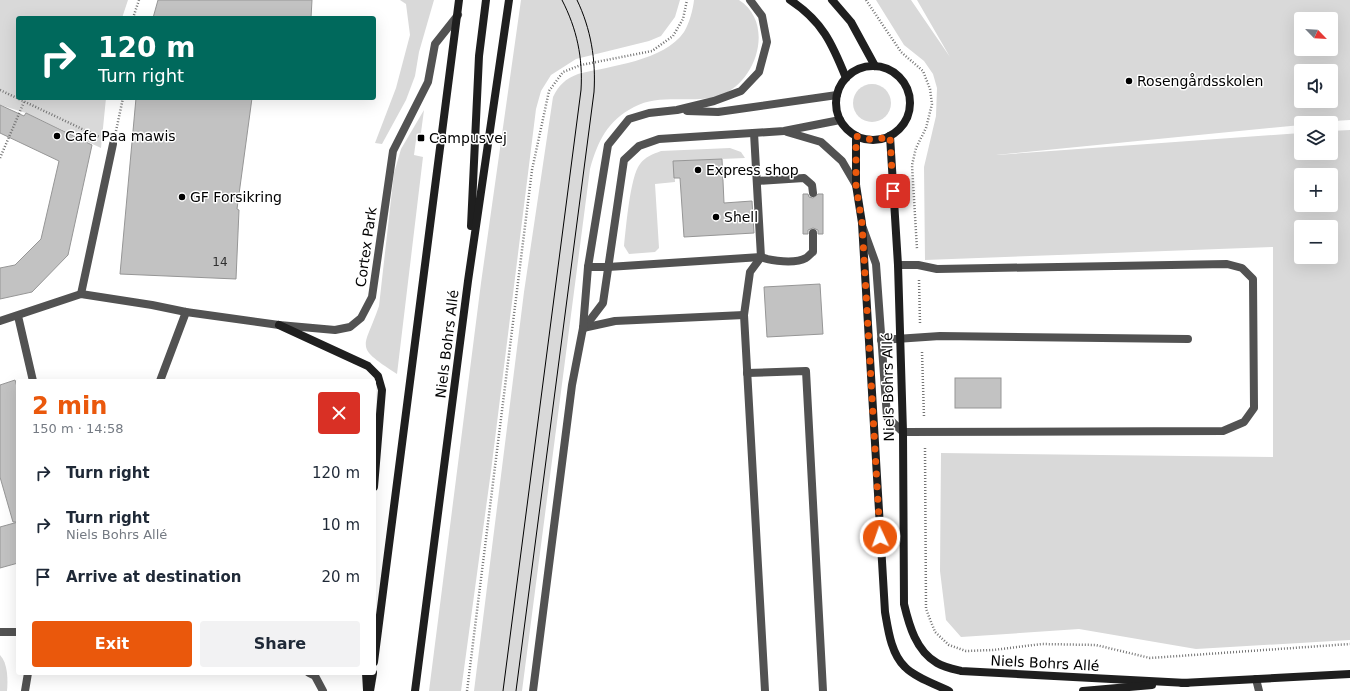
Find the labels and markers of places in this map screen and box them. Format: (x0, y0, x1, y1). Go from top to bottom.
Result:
place label: Rosengårdsskolen (1137, 73, 1263, 89)
marker: Rosengårdsskolen (1124, 76, 1134, 86)
place label: Cafe Paa mawis (65, 128, 176, 144)
place label: Campusvej (429, 130, 507, 146)
marker: Cafe Paa mawis (52, 131, 62, 141)
marker: Campusvej (416, 133, 426, 143)
place label: Express shop (706, 162, 799, 178)
marker: Express shop (693, 165, 703, 175)
pin (876, 174, 910, 208)
place label: GF Forsikring (190, 189, 282, 205)
marker: GF Forsikring (177, 192, 187, 202)
place label: Shell (724, 209, 758, 225)
marker: Shell (711, 212, 721, 222)

